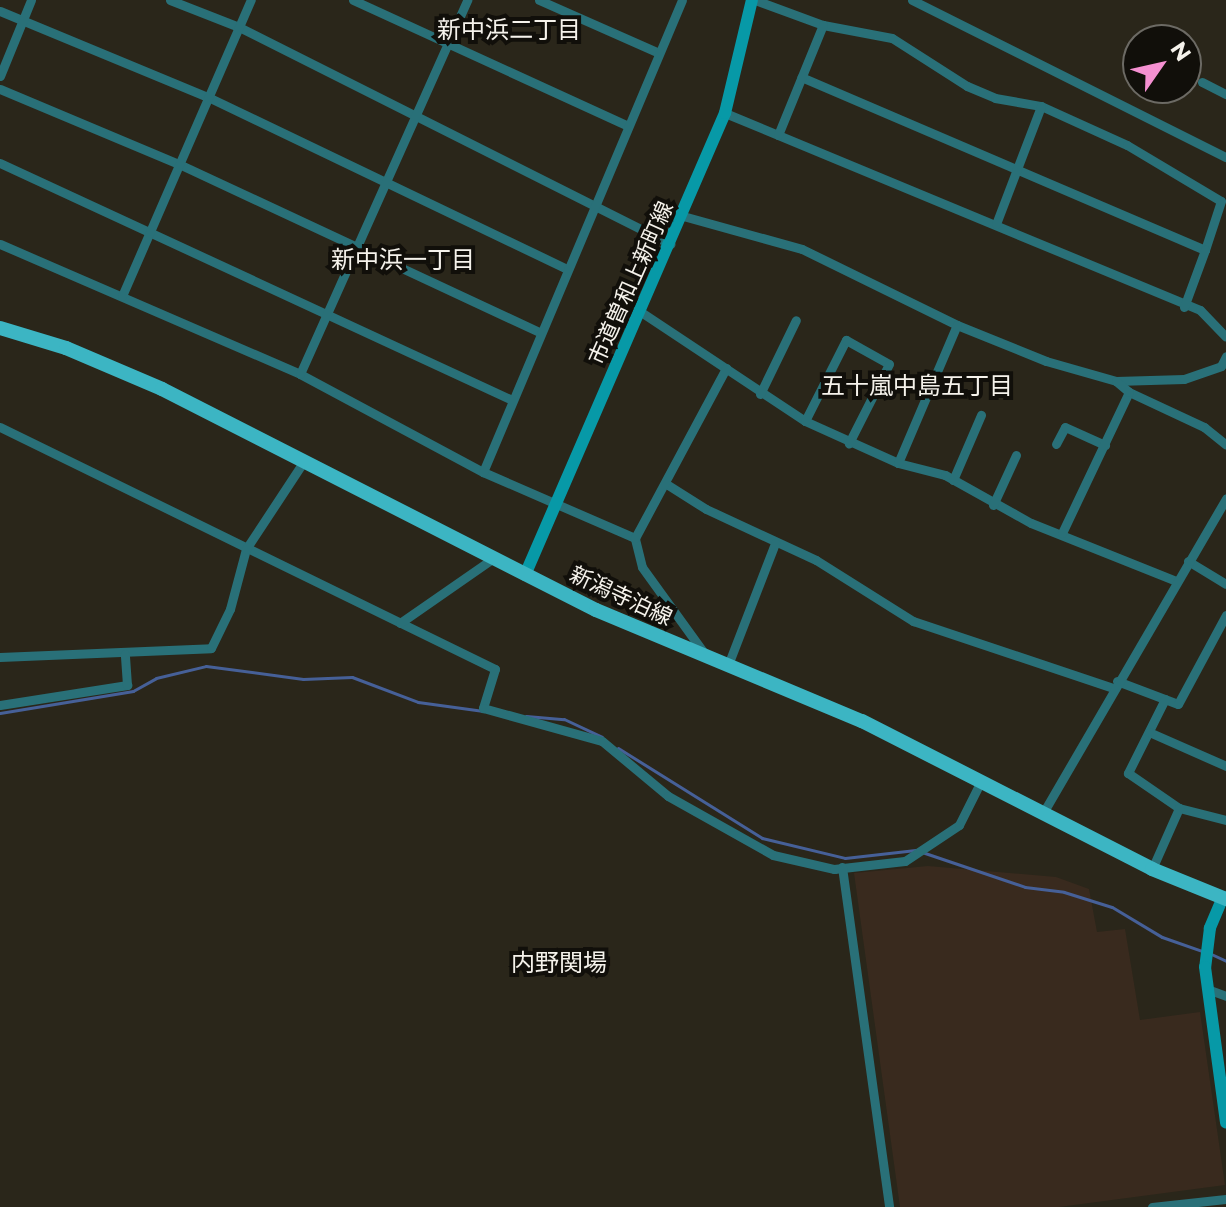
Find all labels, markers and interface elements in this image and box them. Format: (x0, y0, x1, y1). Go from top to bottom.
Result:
district label: 新中浜二丁目 (437, 16, 581, 44)
north arrow (1122, 24, 1202, 104)
text: N (1164, 36, 1197, 66)
street label: 市道曽和上新町線 (583, 197, 679, 369)
district label: 新中浜一丁目 (331, 246, 475, 274)
district label: 五十嵐中島五丁目 (821, 372, 1013, 400)
street label: 新潟寺泊線 (566, 561, 676, 631)
district label: 内野関場 (511, 949, 607, 977)

